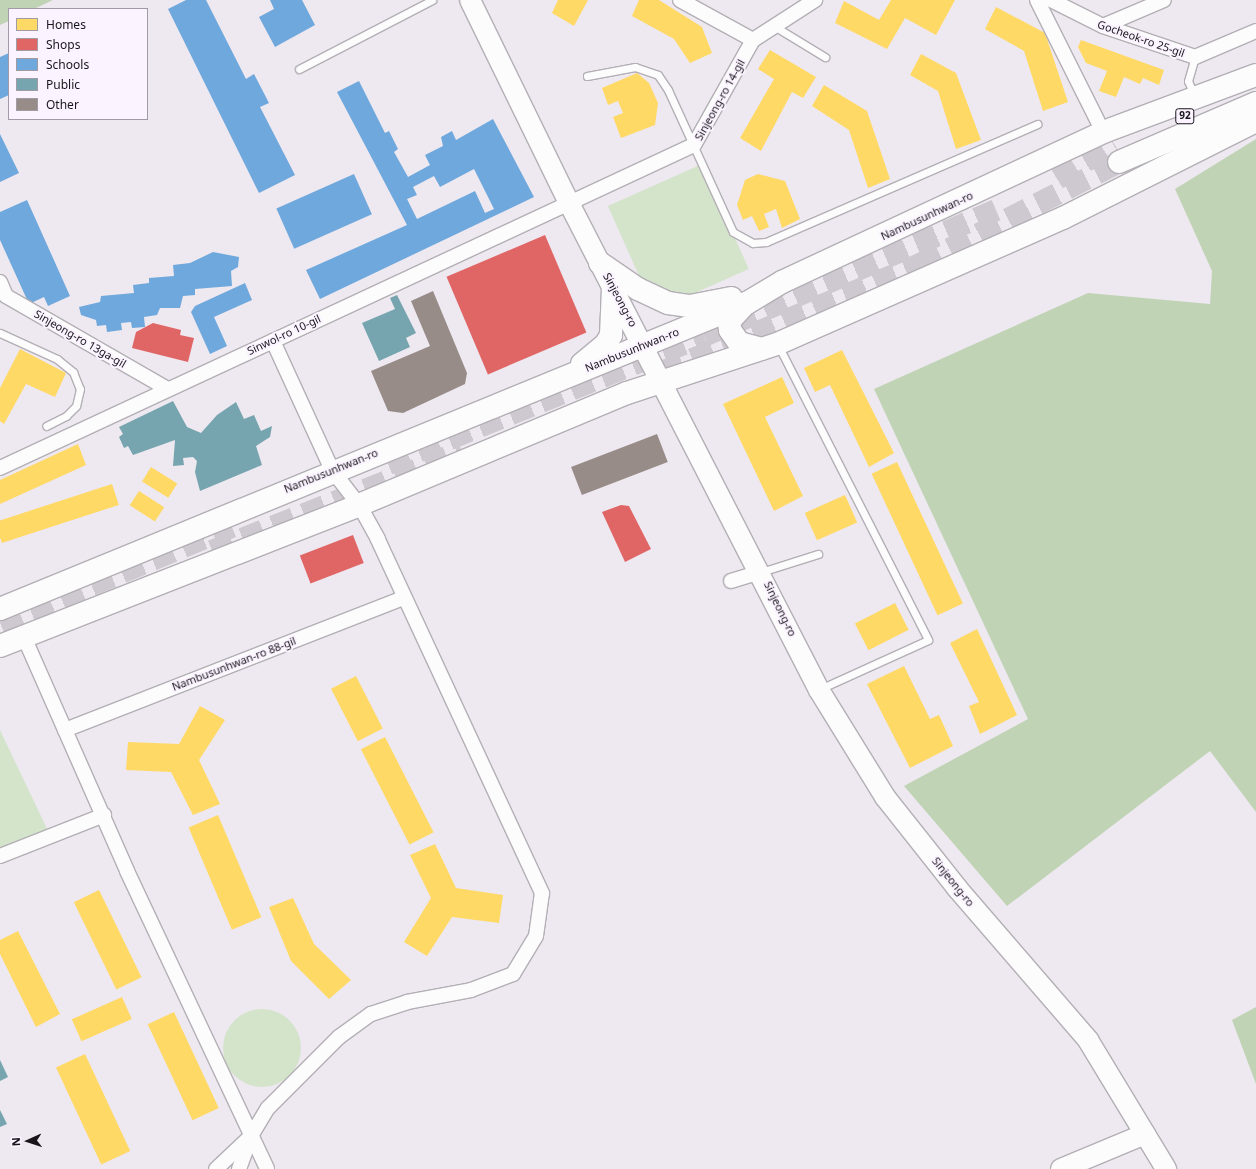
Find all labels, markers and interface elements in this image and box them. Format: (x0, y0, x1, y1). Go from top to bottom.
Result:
legend (8, 8, 148, 120)
text: Homes (46, 16, 86, 33)
street label: Gocheok-ro 25-gil (1096, 18, 1186, 60)
text: Shops (46, 36, 80, 53)
text: Schools (46, 56, 89, 73)
street label: Sinjeong-ro 14-gil (692, 57, 748, 143)
text: Public (46, 76, 80, 93)
text: Other (46, 96, 79, 113)
road number: 92 (1175, 108, 1195, 124)
street label: Nambusunhwan-ro (879, 189, 975, 243)
street label: Sinjeong-ro (600, 271, 640, 329)
street label: Sinjeong-ro 13ga-gil (32, 307, 128, 371)
street label: Sinwol-ro 10-gil (245, 312, 323, 358)
street label: Nambusunhwan-ro (583, 325, 681, 375)
street label: Nambusunhwan-ro (282, 446, 380, 496)
street label: Sinjeong-ro (761, 579, 799, 639)
street label: Nambusunhwan-ro 88-gil (170, 634, 298, 694)
street label: Sinjeong-ro (929, 855, 977, 909)
north arrow (8, 1121, 48, 1161)
text: N (8, 1137, 23, 1147)

